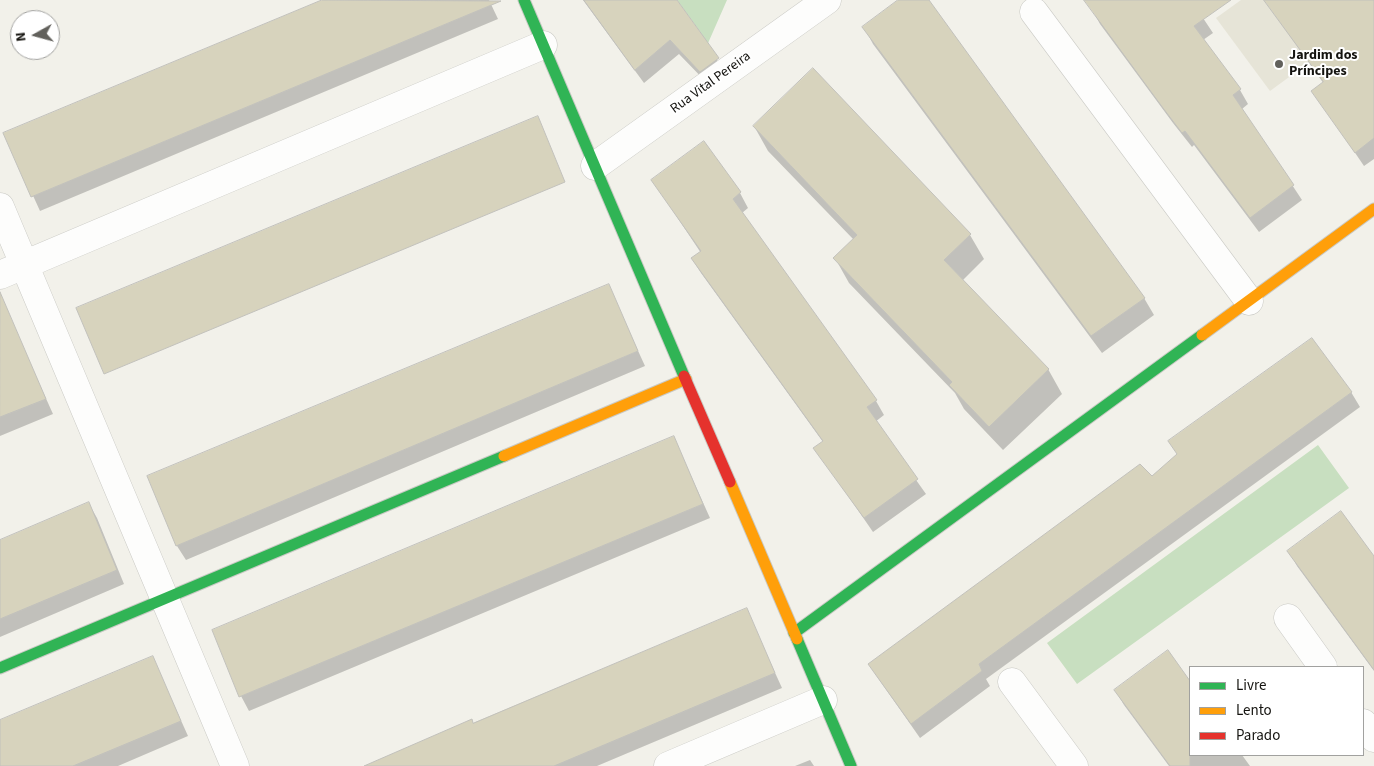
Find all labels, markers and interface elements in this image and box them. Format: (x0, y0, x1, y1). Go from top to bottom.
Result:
north arrow (10, 10, 60, 60)
text: N (11, 31, 32, 43)
street label: Rua Vital Pereira (668, 48, 754, 118)
place label: Jardim dos Príncipes (1289, 48, 1358, 80)
marker: Jardim dos Príncipes (1273, 58, 1285, 70)
legend (1189, 666, 1364, 756)
text: Livre (1236, 675, 1266, 696)
text: Lento (1236, 700, 1272, 721)
text: Parado (1236, 725, 1280, 746)

